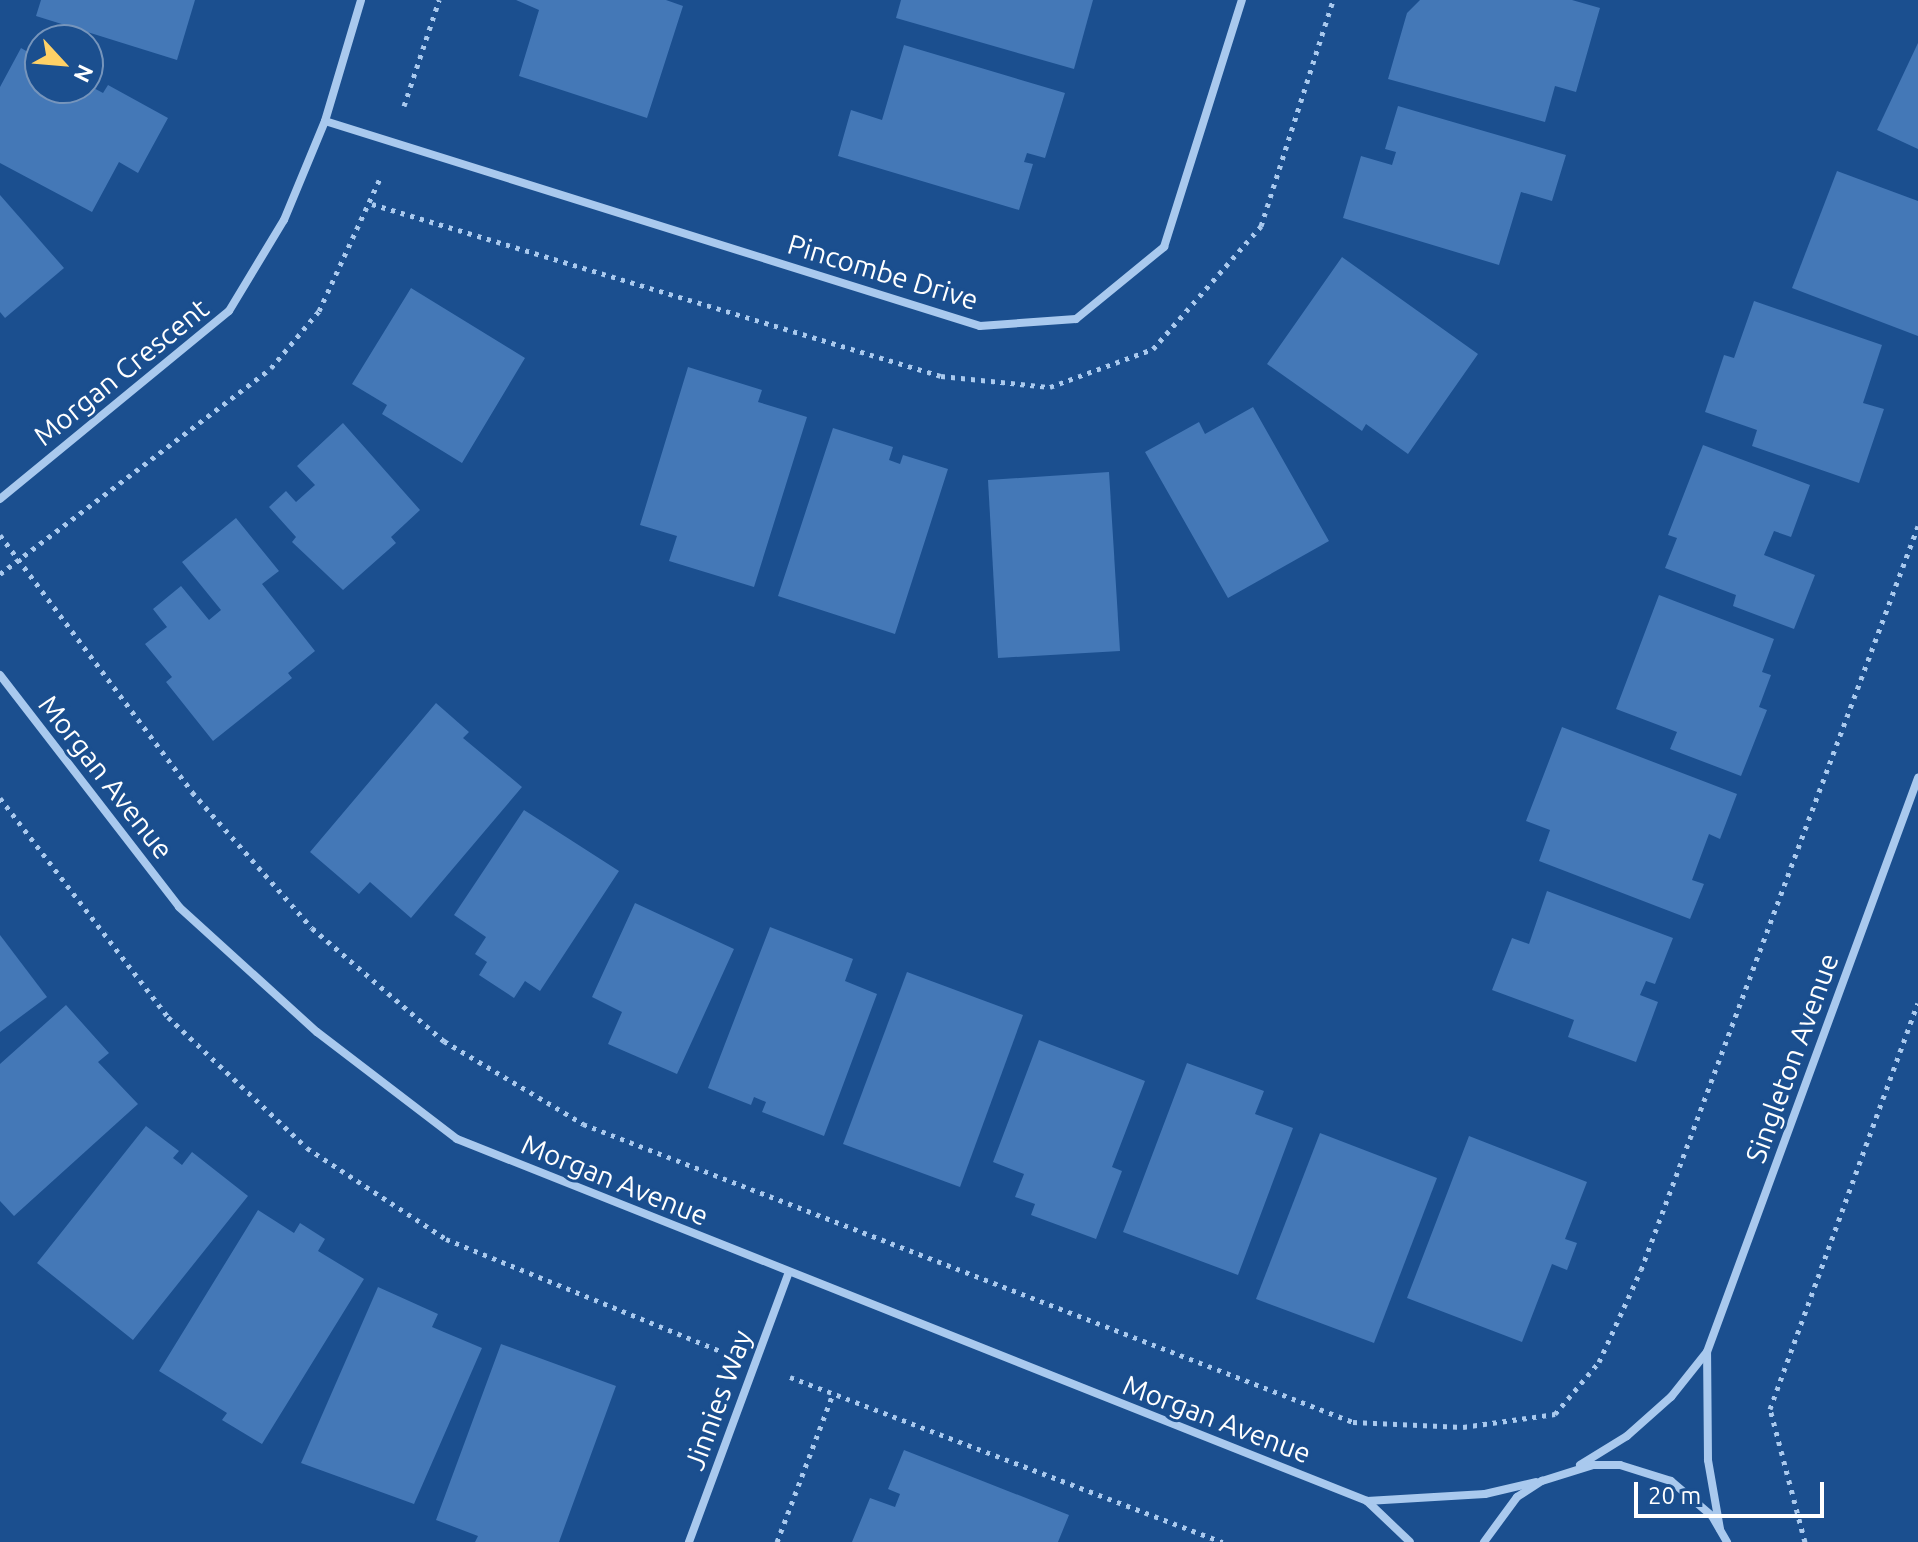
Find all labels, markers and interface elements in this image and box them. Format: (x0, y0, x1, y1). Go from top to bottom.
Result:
north arrow (24, 24, 104, 104)
text: N (69, 61, 99, 87)
street label: Pincombe Drive (784, 227, 982, 317)
street label: Morgan Crescent (27, 291, 215, 453)
street label: Morgan Avenue (32, 688, 180, 866)
street label: Singleton Avenue (1739, 949, 1845, 1167)
street label: Morgan Avenue (517, 1127, 713, 1233)
street label: Jinnies Way (677, 1325, 759, 1475)
street label: Morgan Avenue (1118, 1368, 1316, 1470)
scale bar (1638, 1466, 1828, 1516)
text: 20 m (1648, 1482, 1701, 1509)

